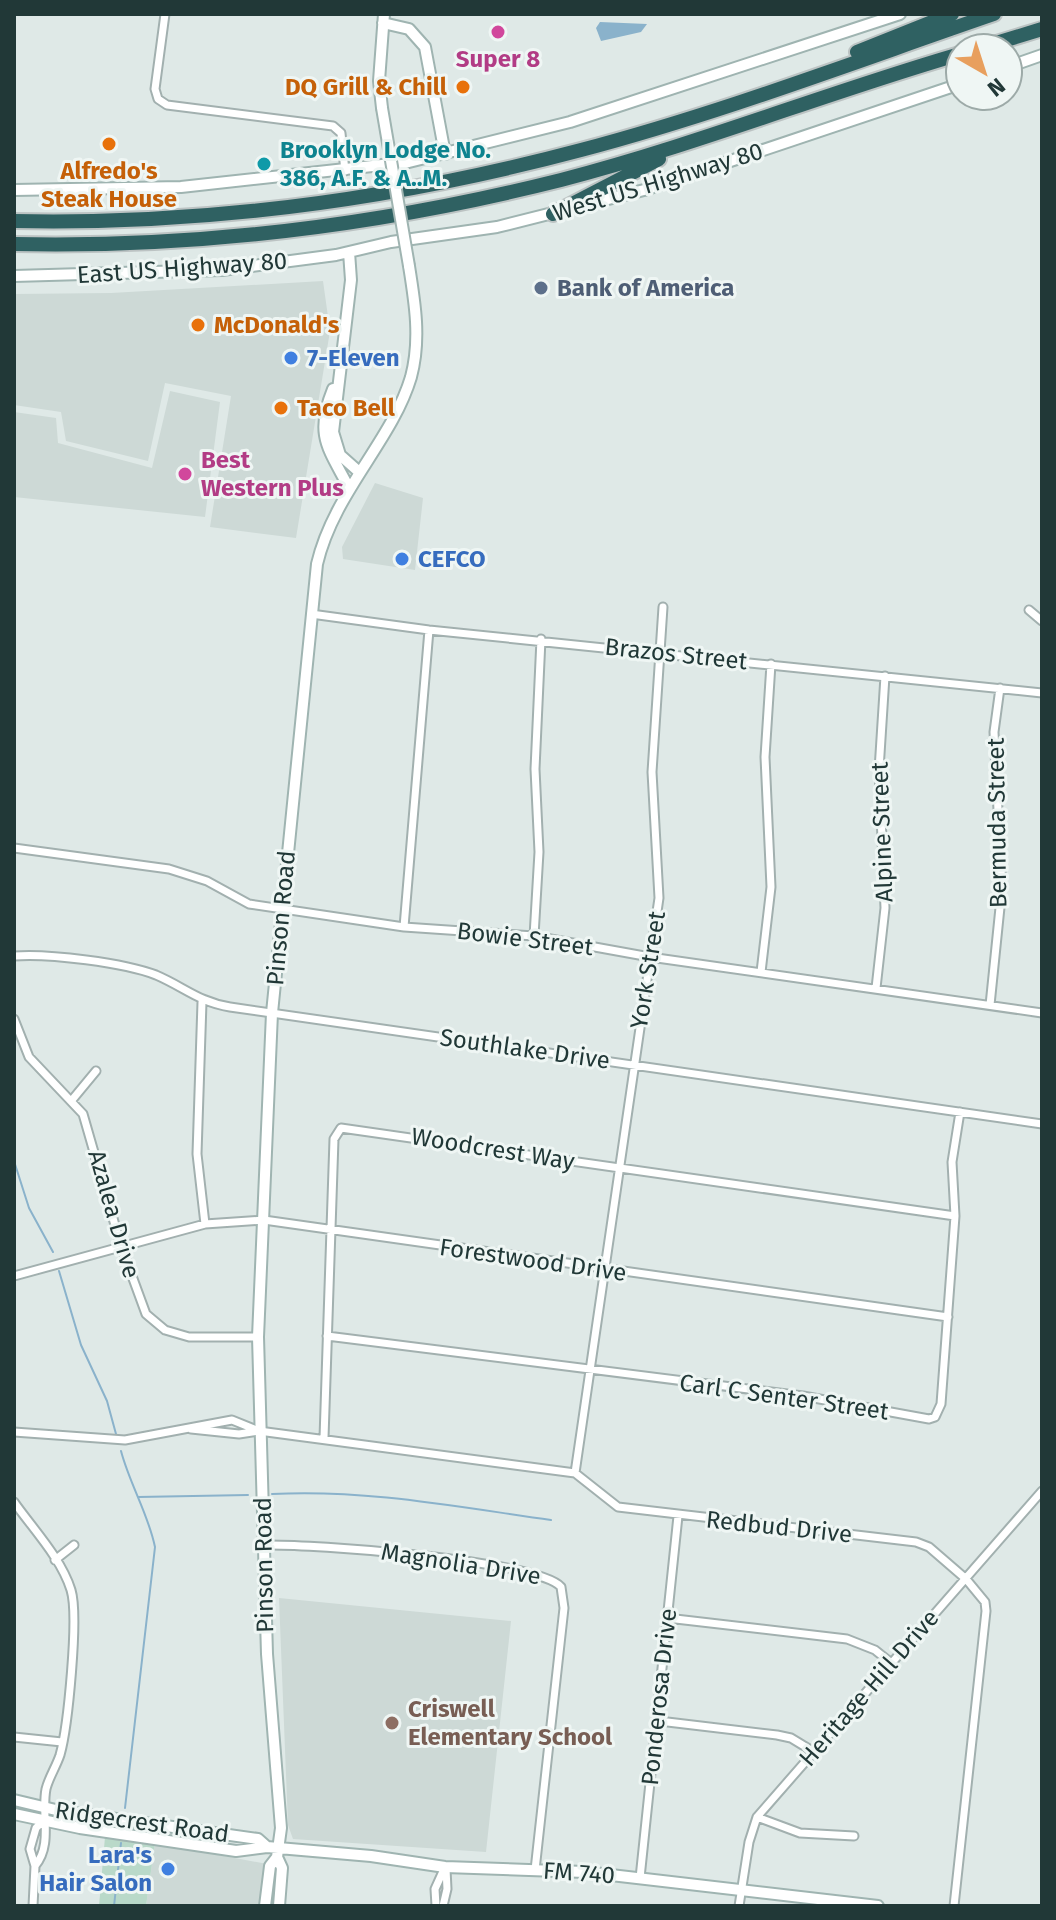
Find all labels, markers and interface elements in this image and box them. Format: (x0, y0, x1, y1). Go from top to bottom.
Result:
marker: Super 8 (489, 23, 507, 41)
north arrow (944, 32, 1024, 112)
place label: Super 8 (456, 45, 540, 73)
text: N (982, 72, 1010, 102)
place label: DQ Grill & Chill (285, 73, 448, 101)
marker: DQ Grill & Chill (454, 78, 472, 96)
marker: Alfredo's Steak House (100, 135, 118, 153)
place label: Brooklyn Lodge No. 386, A.F. & A..M. (279, 136, 491, 192)
street label: West US Highway 80 (550, 137, 766, 227)
marker: Brooklyn Lodge No. 386, A.F. & A..M. (255, 155, 273, 173)
place label: Alfredo's Steak House (41, 157, 177, 213)
street label: East US Highway 80 (76, 247, 288, 289)
place label: Bank of America (557, 274, 734, 302)
marker: Bank of America (532, 279, 550, 297)
place label: McDonald's (214, 311, 340, 339)
marker: McDonald's (189, 316, 207, 334)
place label: 7-Eleven (307, 344, 400, 372)
marker: 7-Eleven (282, 349, 300, 367)
place label: Taco Bell (297, 394, 396, 422)
marker: Taco Bell (272, 399, 290, 417)
place label: Best Western Plus (201, 446, 344, 502)
marker: Best Western Plus (176, 465, 194, 483)
place label: CEFCO (418, 545, 486, 573)
marker: CEFCO (393, 550, 411, 568)
street label: Brazos Street (603, 633, 749, 675)
street label: Bermuda Street (982, 737, 1012, 908)
street label: Alpine Street (866, 761, 898, 903)
street label: Pinson Road (261, 849, 301, 987)
street label: York Street (625, 909, 671, 1031)
street label: Bowie Street (455, 917, 595, 961)
street label: Southlake Drive (438, 1023, 612, 1075)
street label: Woodcrest Way (409, 1122, 577, 1176)
street label: Azalea Drive (82, 1147, 146, 1281)
street label: Forestwood Drive (438, 1233, 628, 1287)
street label: Carl C Senter Street (678, 1368, 891, 1426)
street label: Pinson Road (249, 1497, 279, 1633)
street label: Redbud Drive (705, 1505, 853, 1549)
street label: Magnolia Drive (379, 1538, 543, 1590)
street label: Heritage Hill Drive (793, 1604, 945, 1772)
street label: Ponderosa Drive (636, 1607, 682, 1787)
place label: Criswell Elementary School (408, 1695, 613, 1751)
marker: Criswell Elementary School (383, 1714, 401, 1732)
street label: Ridgecrest Road (53, 1796, 231, 1848)
place label: Lara's Hair Salon (39, 1841, 152, 1897)
street label: FM 740 (542, 1857, 616, 1889)
marker: Lara's Hair Salon (159, 1860, 177, 1878)

